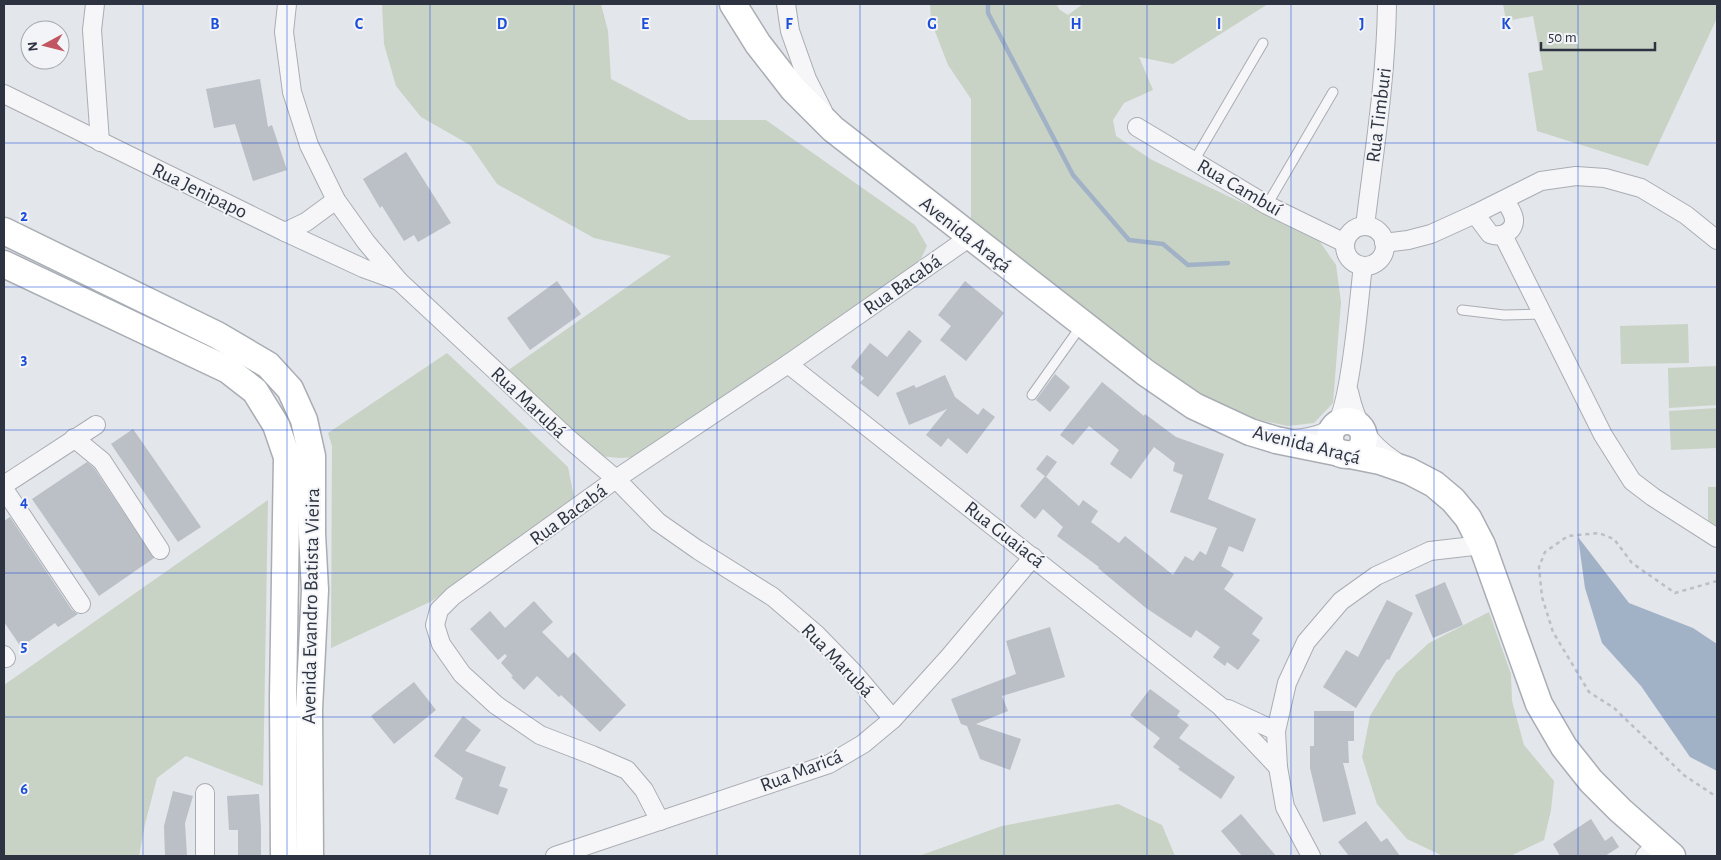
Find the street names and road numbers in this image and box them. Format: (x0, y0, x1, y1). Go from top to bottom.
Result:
street label: Rua Timburi (1363, 66, 1395, 164)
street label: Rua Cambuí (1194, 156, 1285, 220)
street label: Rua Jenipapo (149, 159, 250, 222)
street label: Avenida Araçá (916, 193, 1015, 277)
street label: Rua Bacabá (860, 251, 945, 319)
street label: Rua Marubá (487, 363, 570, 442)
street label: Avenida Araçá (1251, 422, 1363, 468)
street label: Rua Bacabá (526, 480, 611, 549)
street label: Avenida Evandro Batista Vieira (299, 488, 323, 724)
street label: Rua Guaiacá (961, 498, 1048, 572)
street label: Rua Marubá (797, 620, 877, 702)
street label: Rua Maricá (758, 746, 845, 796)

